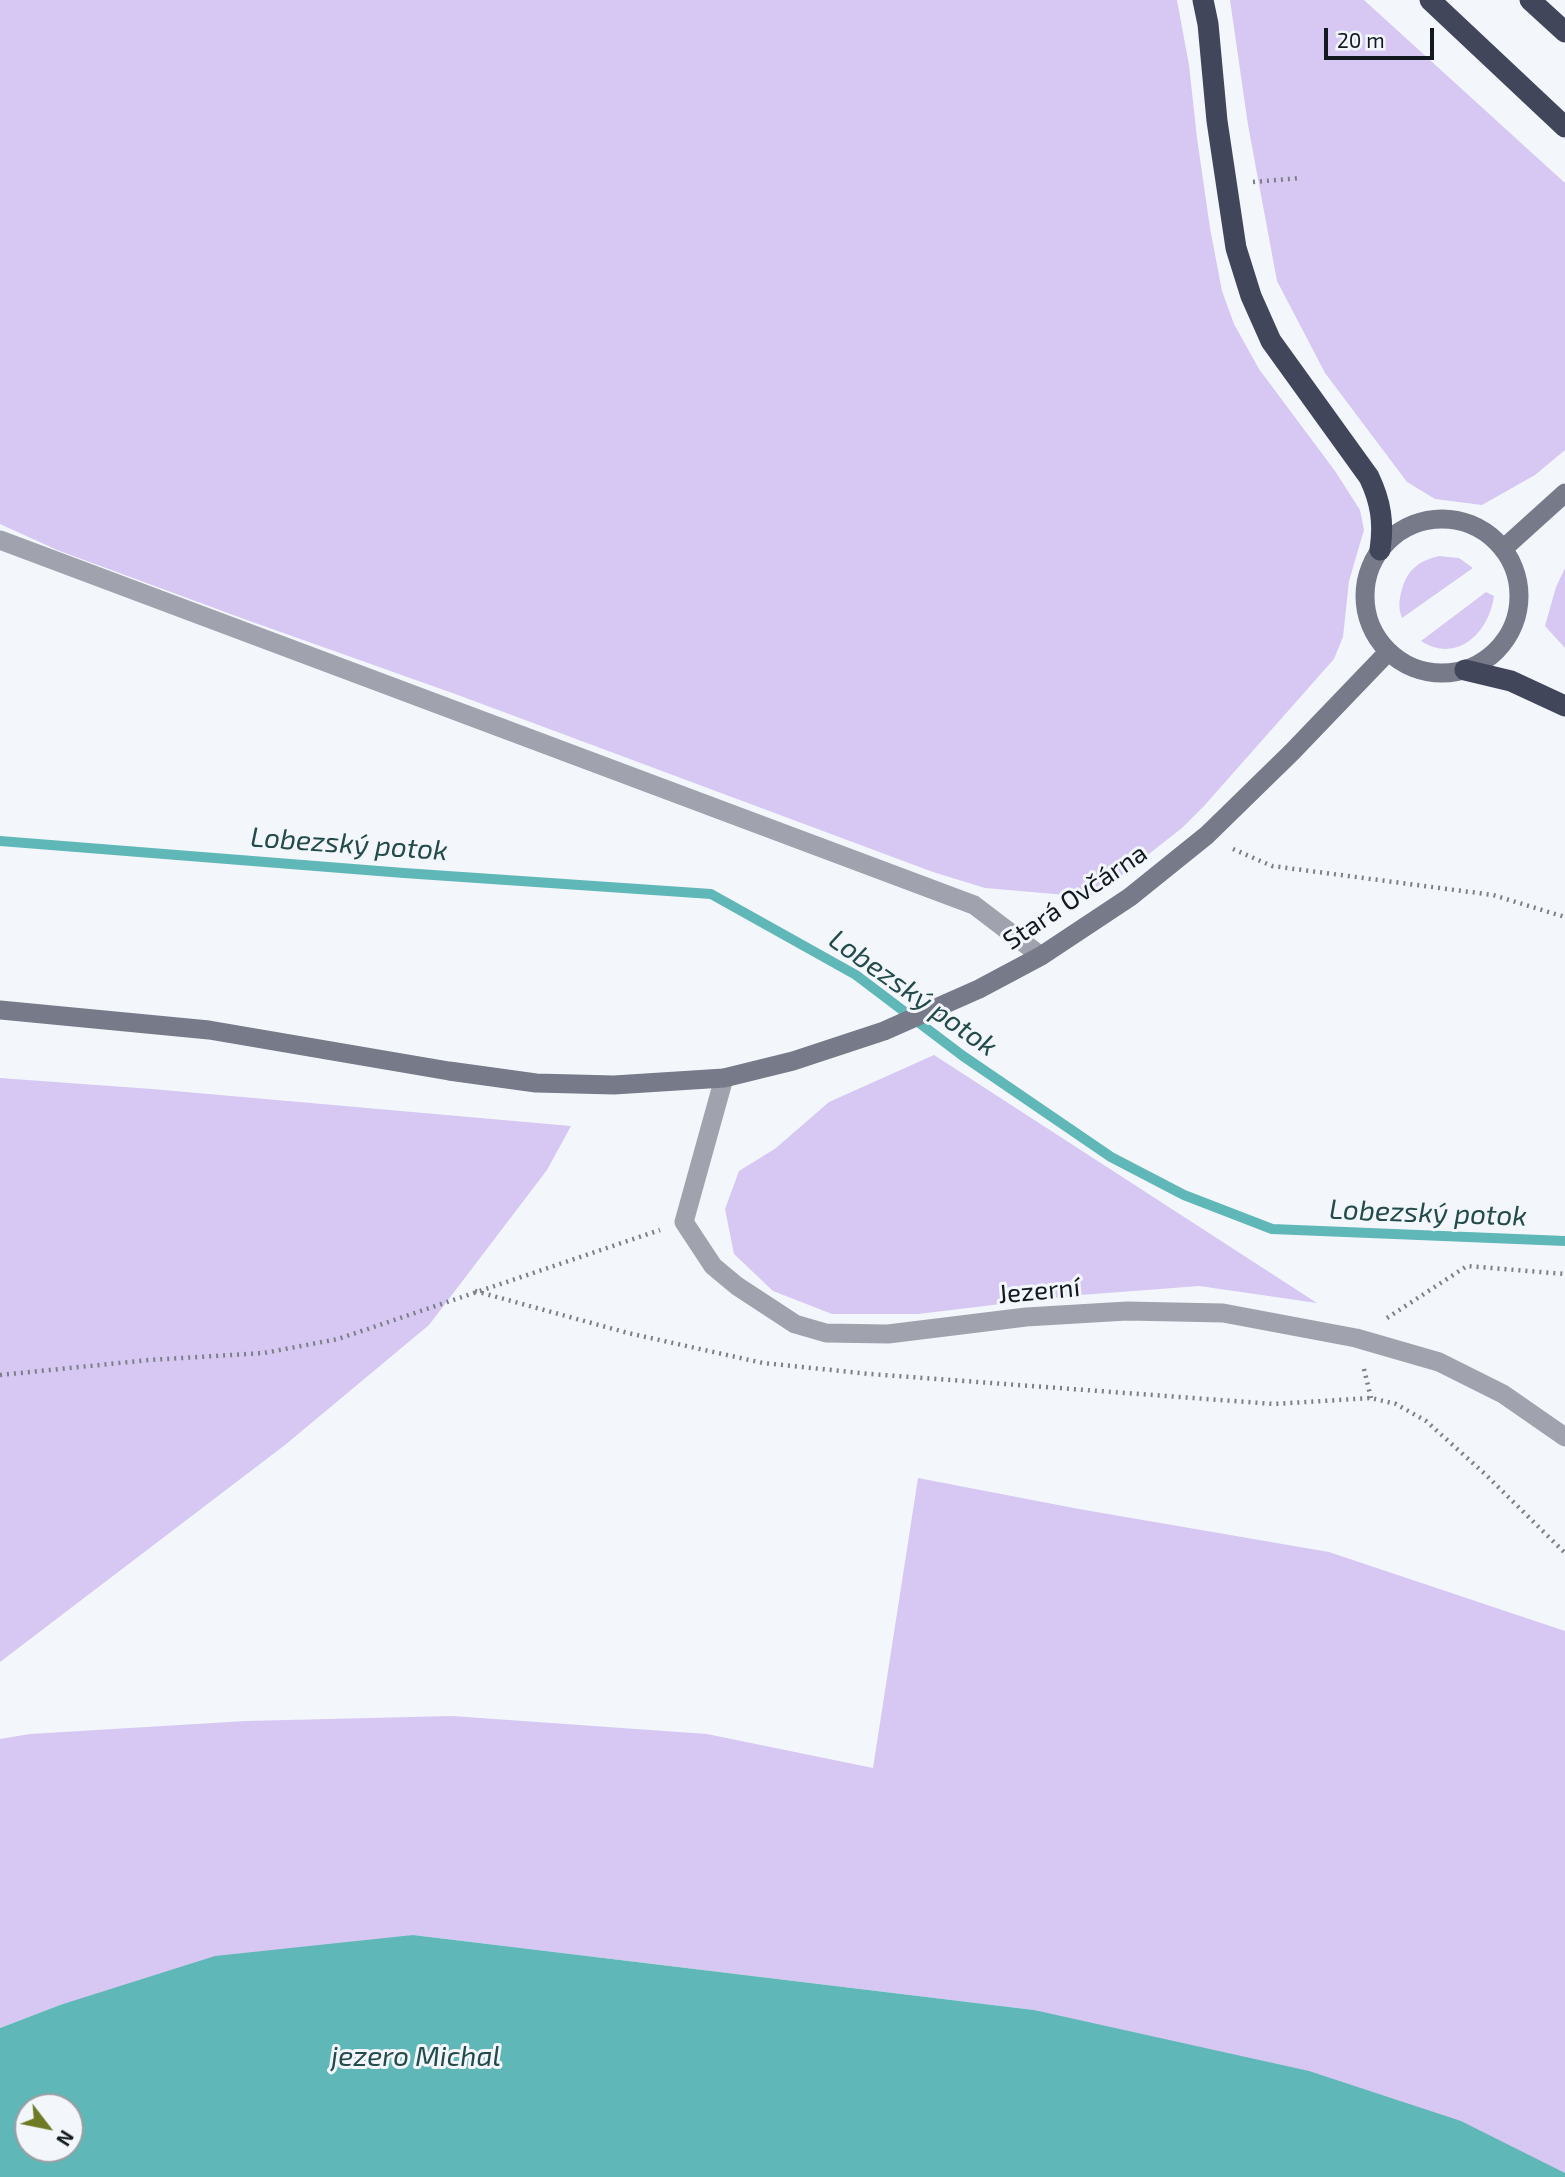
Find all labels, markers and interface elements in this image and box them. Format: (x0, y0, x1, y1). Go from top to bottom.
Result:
scale bar (1327, 14, 1437, 58)
text: 20 m (1337, 27, 1385, 52)
water label: Lobezský potok (249, 820, 449, 868)
street label: Stará Ovčárna (997, 837, 1153, 957)
water label: Lobezský potok (822, 923, 1004, 1063)
water label: Lobezský potok (1329, 1193, 1527, 1233)
street label: Jezerní (997, 1272, 1081, 1310)
water label: jezero Michal (331, 2040, 501, 2074)
north arrow (14, 2093, 84, 2163)
text: N (52, 2126, 79, 2150)

